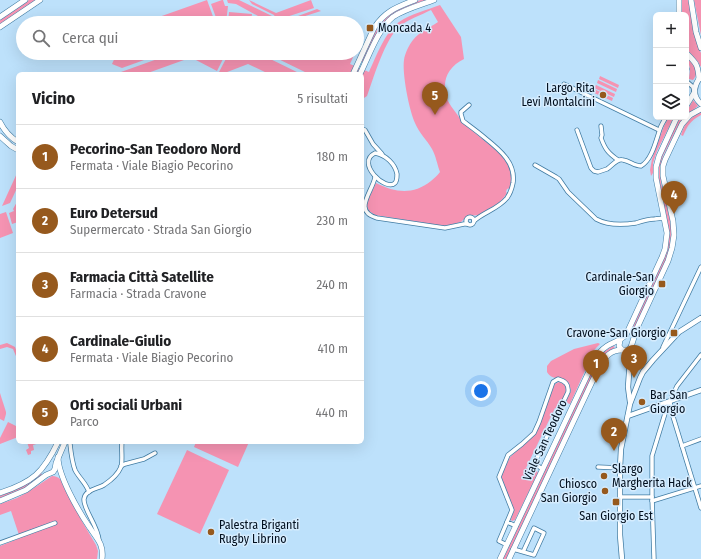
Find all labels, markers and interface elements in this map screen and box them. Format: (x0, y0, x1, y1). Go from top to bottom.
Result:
map controls (653, 12, 689, 120)
button: + (653, 12, 689, 48)
search box (16, 16, 364, 60)
place label: Moncada 4 (378, 21, 431, 35)
marker: Moncada 4 (365, 23, 375, 33)
icon: search (30, 27, 52, 49)
text: Cerca qui (62, 29, 118, 47)
button: − (653, 48, 689, 84)
place label: Largo Rita Levi Montalcini (521, 81, 595, 109)
pin: 5 (422, 82, 448, 115)
button: layers (653, 84, 689, 120)
text: Vicino (32, 88, 75, 109)
marker: Largo Rita Levi Montalcini (598, 90, 608, 100)
text: 5 risultati (297, 91, 348, 106)
text: Pecorino-San Teodoro Nord (70, 140, 241, 158)
text: 1 (42, 149, 48, 164)
text: 180 m (317, 149, 348, 164)
text: Fermata · Viale Biagio Pecorino (70, 158, 233, 173)
pin: 4 (661, 181, 687, 214)
text: Euro Detersud (70, 204, 158, 222)
text: 2 (42, 213, 48, 228)
text: 230 m (317, 213, 348, 228)
text: Supermercato · Strada San Giorgio (70, 222, 252, 237)
text: Farmacia Città Satellite (70, 268, 214, 286)
place label: Cardinale-San Giorgio (586, 270, 654, 298)
text: 3 (42, 277, 48, 292)
text: 240 m (316, 277, 348, 292)
marker: Cardinale-San Giorgio (657, 279, 667, 289)
text: Farmacia · Strada Cravone (70, 286, 206, 301)
place label: Cravone-San Giorgio (567, 326, 666, 340)
marker: Cravone-San Giorgio (669, 328, 679, 338)
text: Cardinale-Giulio (70, 332, 171, 350)
text: 4 (42, 341, 48, 356)
text: 410 m (318, 341, 348, 356)
pin: 3 (621, 345, 647, 378)
text: Fermata · Viale Biagio Pecorino (70, 350, 233, 365)
pin: 1 (583, 350, 609, 383)
your location (471, 381, 491, 401)
place label: Bar San Giorgio (650, 388, 688, 416)
text: Orti sociali Urbani (70, 396, 182, 414)
street label: Viale San Teodoro (520, 397, 570, 483)
marker: Bar San Giorgio (637, 397, 647, 407)
text: 5 (42, 405, 48, 420)
text: 440 m (316, 405, 348, 420)
text: Parco (70, 414, 99, 429)
pin: 2 (601, 418, 627, 451)
place label: Slargo Margherita Hack (612, 462, 692, 490)
marker: Slargo Margherita Hack (599, 471, 609, 481)
place label: Chiosco San Giorgio (541, 477, 597, 505)
marker: Chiosco San Giorgio (600, 486, 610, 496)
marker: San Giorgio Est (611, 497, 621, 507)
place label: San Giorgio Est (579, 509, 653, 523)
place label: Palestra Briganti Rugby Librino (219, 518, 299, 546)
marker: Palestra Briganti Rugby Librino (206, 527, 216, 537)

